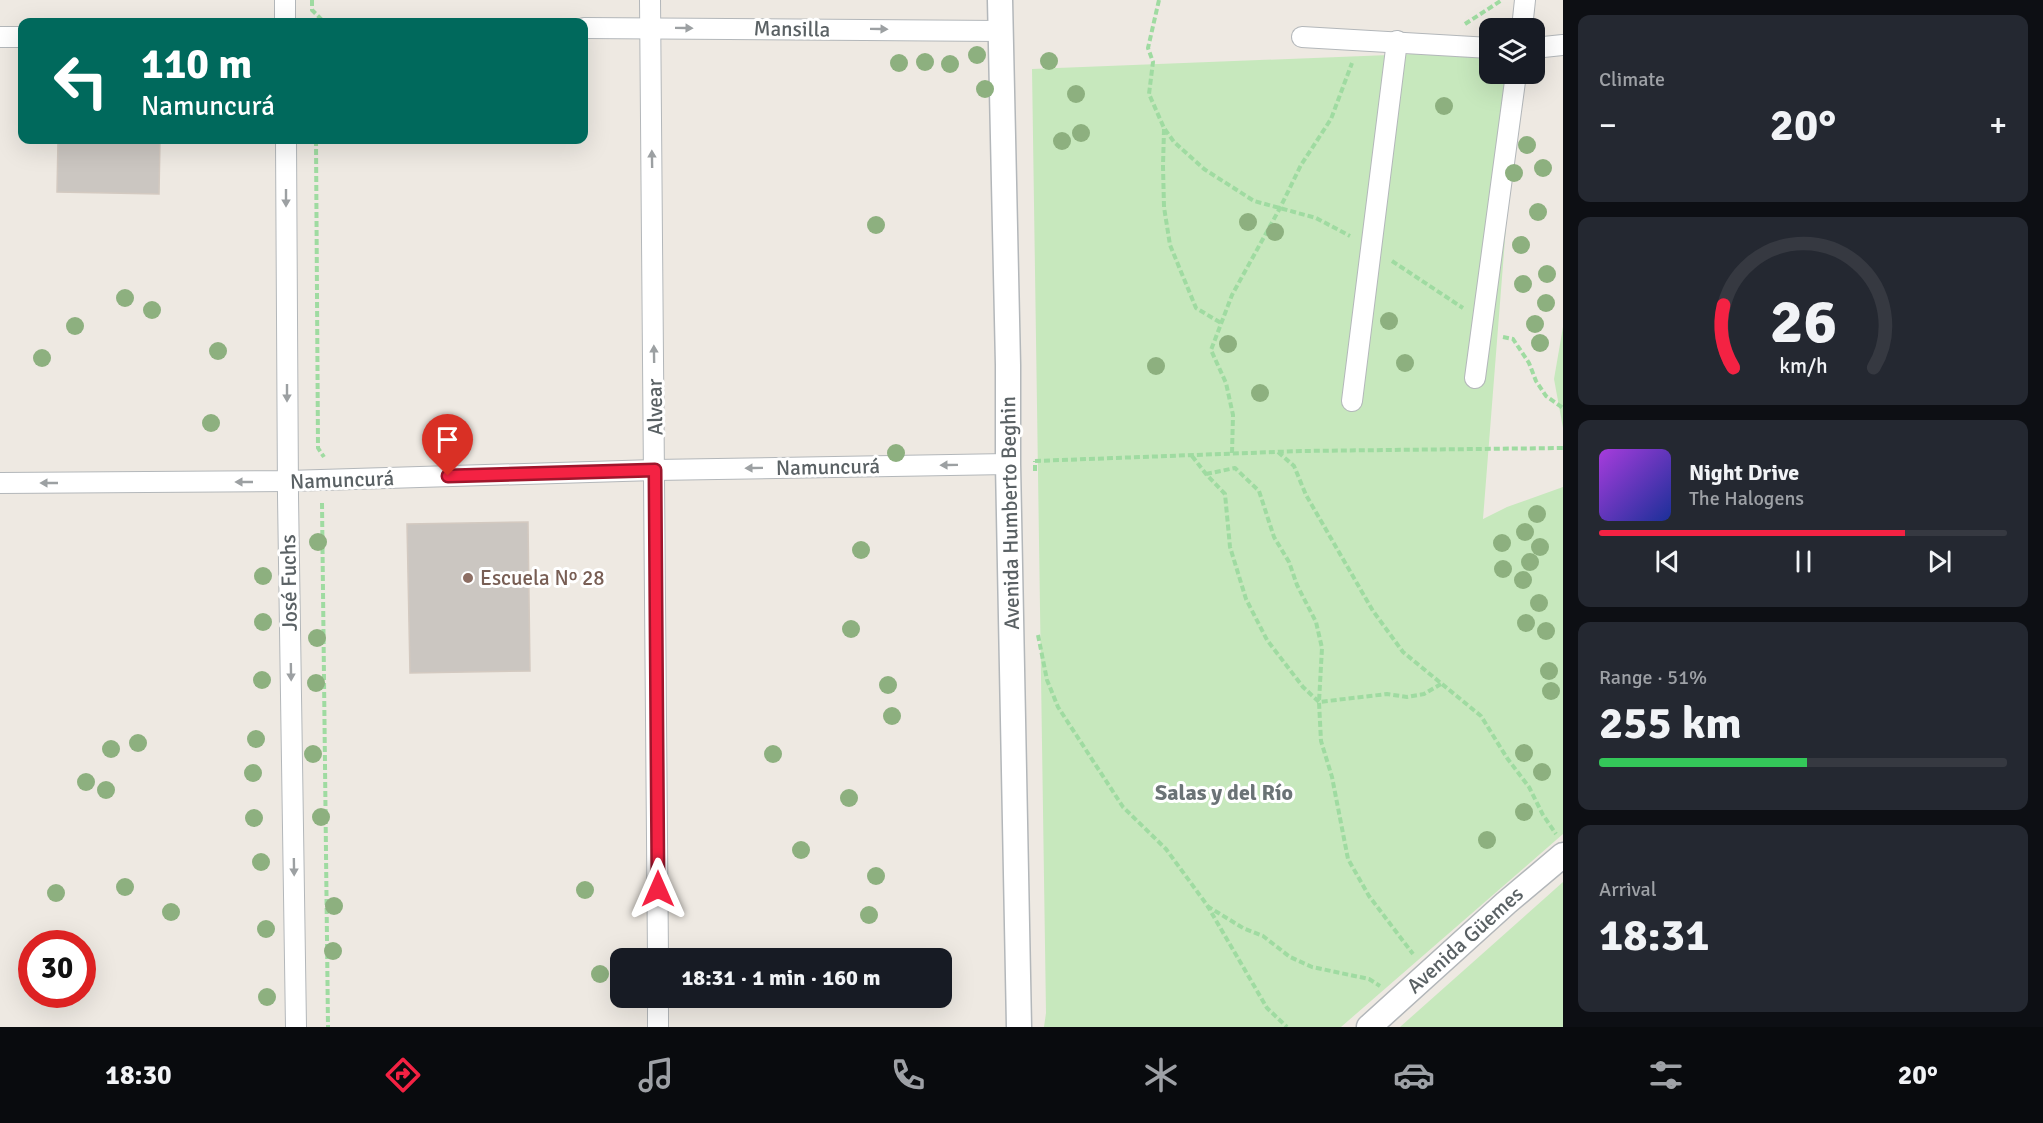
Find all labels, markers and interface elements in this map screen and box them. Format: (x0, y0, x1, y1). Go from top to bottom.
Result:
street label: Mansilla (753, 15, 831, 43)
map controls (1479, 18, 1545, 84)
button: layers (1479, 18, 1545, 84)
one-way arrow (674, 23, 693, 33)
one-way arrow (869, 25, 888, 34)
text: 110 m (141, 39, 252, 90)
icon: left (42, 42, 120, 120)
text: Climate (1599, 67, 1665, 92)
text: Namuncurá (141, 90, 275, 123)
text: 20° (1770, 98, 1836, 153)
text: − (1599, 105, 1617, 146)
text: + (1989, 105, 2007, 146)
one-way arrow (647, 150, 657, 169)
one-way arrow (281, 188, 291, 207)
text: 26 (1769, 283, 1837, 360)
one-way arrow (649, 345, 659, 364)
text: km/h (1779, 354, 1827, 380)
street label: Alvear (642, 378, 668, 436)
one-way arrow (282, 383, 292, 402)
street label: Avenida Humberto Beghin (995, 396, 1025, 630)
pin (422, 414, 473, 476)
icon: arrive (431, 423, 464, 456)
street label: Namuncurá (776, 453, 880, 481)
text: Night Drive (1689, 459, 1799, 486)
one-way arrow (940, 460, 959, 470)
one-way arrow (745, 463, 764, 473)
street label: Namuncurá (289, 465, 395, 495)
one-way arrow (235, 477, 254, 487)
one-way arrow (40, 478, 59, 487)
text: The Halogens (1689, 486, 1804, 511)
street label: José Fuchs (275, 534, 303, 632)
icon: previous (1651, 545, 1684, 578)
icon: pause (1787, 545, 1820, 578)
icon: next (1923, 545, 1956, 578)
place label: Escuela Nº 28 (480, 565, 605, 591)
marker: Escuela Nº 28 (461, 571, 475, 585)
one-way arrow (286, 662, 295, 681)
text: Range · 51% (1599, 665, 1707, 690)
text: 255 km (1599, 696, 1742, 751)
district label: Salas y del Río (1155, 779, 1293, 806)
one-way arrow (289, 857, 298, 876)
position arrow (626, 857, 690, 921)
text: Arrival (1599, 877, 1657, 902)
street label: Avenida Güemes (1401, 881, 1529, 999)
text: 18:31 (1599, 908, 1709, 963)
speed limit sign: 30 (18, 930, 96, 1008)
text: 18:31 · 1 min · 160 m (681, 964, 881, 991)
icon: directions (382, 1054, 424, 1096)
icon: music (635, 1054, 677, 1096)
icon: phone (887, 1054, 929, 1096)
icon: climate (1140, 1054, 1182, 1096)
icon: car (1393, 1054, 1435, 1096)
icon: filters (1645, 1054, 1687, 1096)
text: 18:30 (105, 1059, 172, 1092)
text: 20° (1898, 1059, 1938, 1092)

